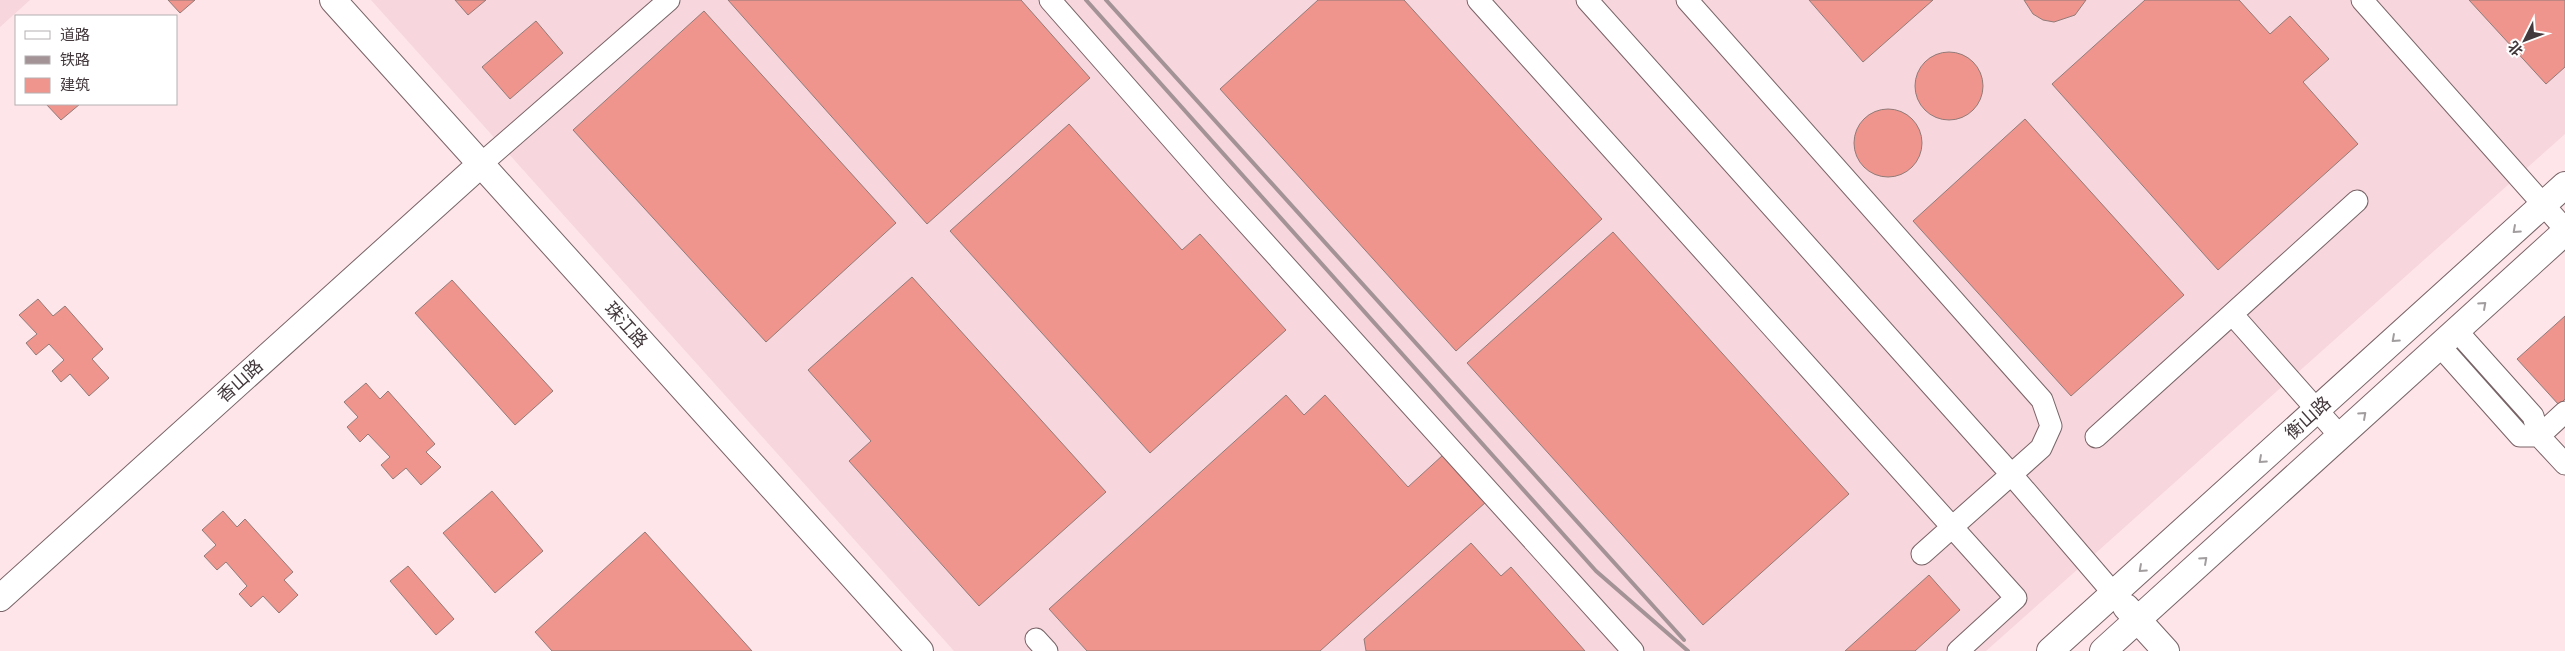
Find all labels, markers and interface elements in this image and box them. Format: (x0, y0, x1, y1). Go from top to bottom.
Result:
legend (15, 15, 178, 105)
north arrow (2500, 15, 2550, 65)
text: 道路 (60, 24, 90, 46)
text: 北 (2503, 37, 2527, 61)
text: 铁路 (60, 49, 90, 71)
text: 建筑 (60, 74, 90, 96)
one-way arrow (2512, 224, 2521, 233)
street label: 珠江路 (598, 296, 654, 354)
one-way arrow (2478, 302, 2487, 311)
one-way arrow (2392, 333, 2401, 342)
street label: 香山路 (211, 353, 269, 409)
street label: 衡山路 (2279, 390, 2337, 446)
one-way arrow (2358, 412, 2367, 421)
one-way arrow (2258, 454, 2267, 463)
one-way arrow (2199, 556, 2208, 565)
one-way arrow (2138, 563, 2147, 572)

